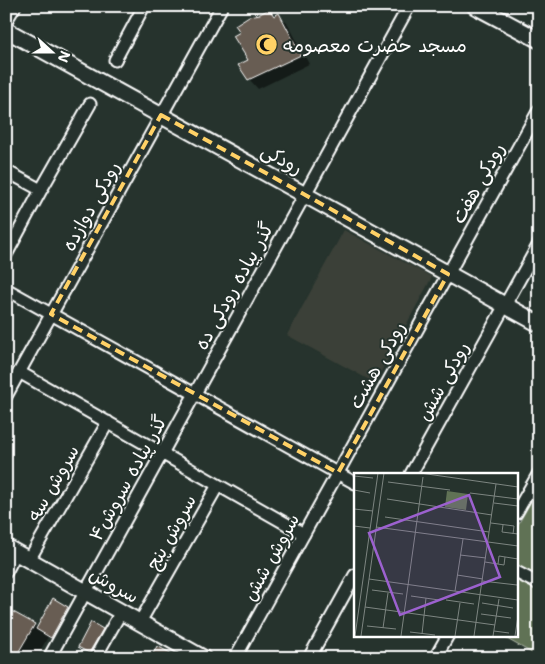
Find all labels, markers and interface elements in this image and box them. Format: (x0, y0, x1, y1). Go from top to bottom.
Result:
north arrow (28, 28, 78, 78)
mosque icon: مسجد حضرت معصومه (255, 33, 279, 57)
place label: مسجد حضرت معصومه (283, 33, 467, 58)
text: N (54, 48, 75, 65)
street label: رودکی (257, 137, 307, 181)
street label: رودکی هفت (446, 138, 510, 228)
street label: رودکی دوازده (56, 157, 126, 255)
street label: گذر پیاده رودکی ده (189, 218, 279, 354)
street label: رودکی هشت (343, 317, 411, 413)
street label: رودکی شش (411, 337, 475, 425)
street label: گذر پیاده سروش۴ (83, 411, 173, 545)
street label: سروش سه (21, 440, 85, 526)
inset map (354, 473, 518, 636)
street label: سروش پنج (140, 490, 202, 574)
street label: سروش شش (237, 509, 305, 605)
street label: سروش (85, 561, 143, 609)

